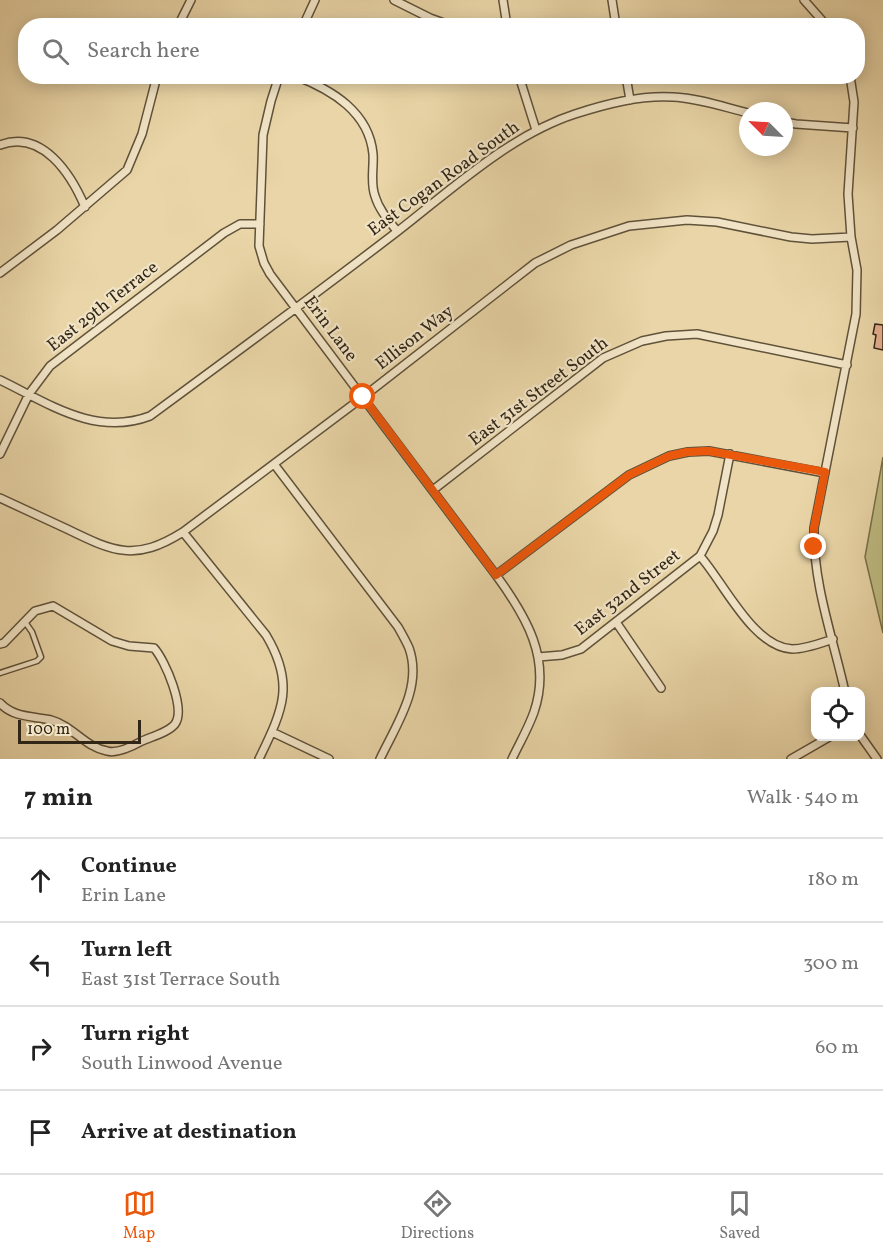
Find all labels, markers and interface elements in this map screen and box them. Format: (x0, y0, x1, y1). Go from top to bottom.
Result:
search box (18, 18, 865, 84)
icon: search (39, 35, 72, 68)
text: Search here (87, 36, 200, 67)
north arrow (739, 102, 793, 156)
street label: East Cogan Road South (363, 115, 525, 243)
street label: East 29th Terrace (42, 256, 164, 358)
street label: Erin Lane (297, 291, 363, 367)
street label: Ellison Way (371, 299, 460, 376)
street label: East 31st Street South (464, 331, 614, 453)
route start (349, 383, 375, 409)
route end (800, 533, 826, 559)
street label: East 32nd Street (570, 544, 686, 642)
map controls (811, 687, 865, 741)
button: locate (811, 687, 865, 741)
scale bar (18, 717, 141, 744)
text: 100 m (27, 719, 70, 741)
text: 7 min (24, 780, 93, 816)
text: Walk · 540 m (747, 784, 859, 812)
text: Continue (81, 851, 177, 882)
icon: ahead (24, 864, 57, 897)
text: 180 m (807, 866, 859, 894)
text: Erin Lane (81, 882, 166, 910)
text: Turn left (81, 935, 172, 966)
icon: left (24, 948, 57, 981)
text: 300 m (803, 950, 859, 978)
text: East 31st Terrace South (81, 966, 280, 994)
text: Turn right (81, 1019, 189, 1050)
icon: right (24, 1032, 57, 1065)
text: 60 m (815, 1034, 859, 1062)
text: South Linwood Avenue (81, 1050, 283, 1078)
icon: arrive (24, 1116, 57, 1149)
text: Arrive at destination (81, 1117, 297, 1148)
tab: Map (123, 1187, 156, 1245)
tab: Directions (401, 1187, 474, 1245)
tab: Saved (719, 1187, 760, 1245)

